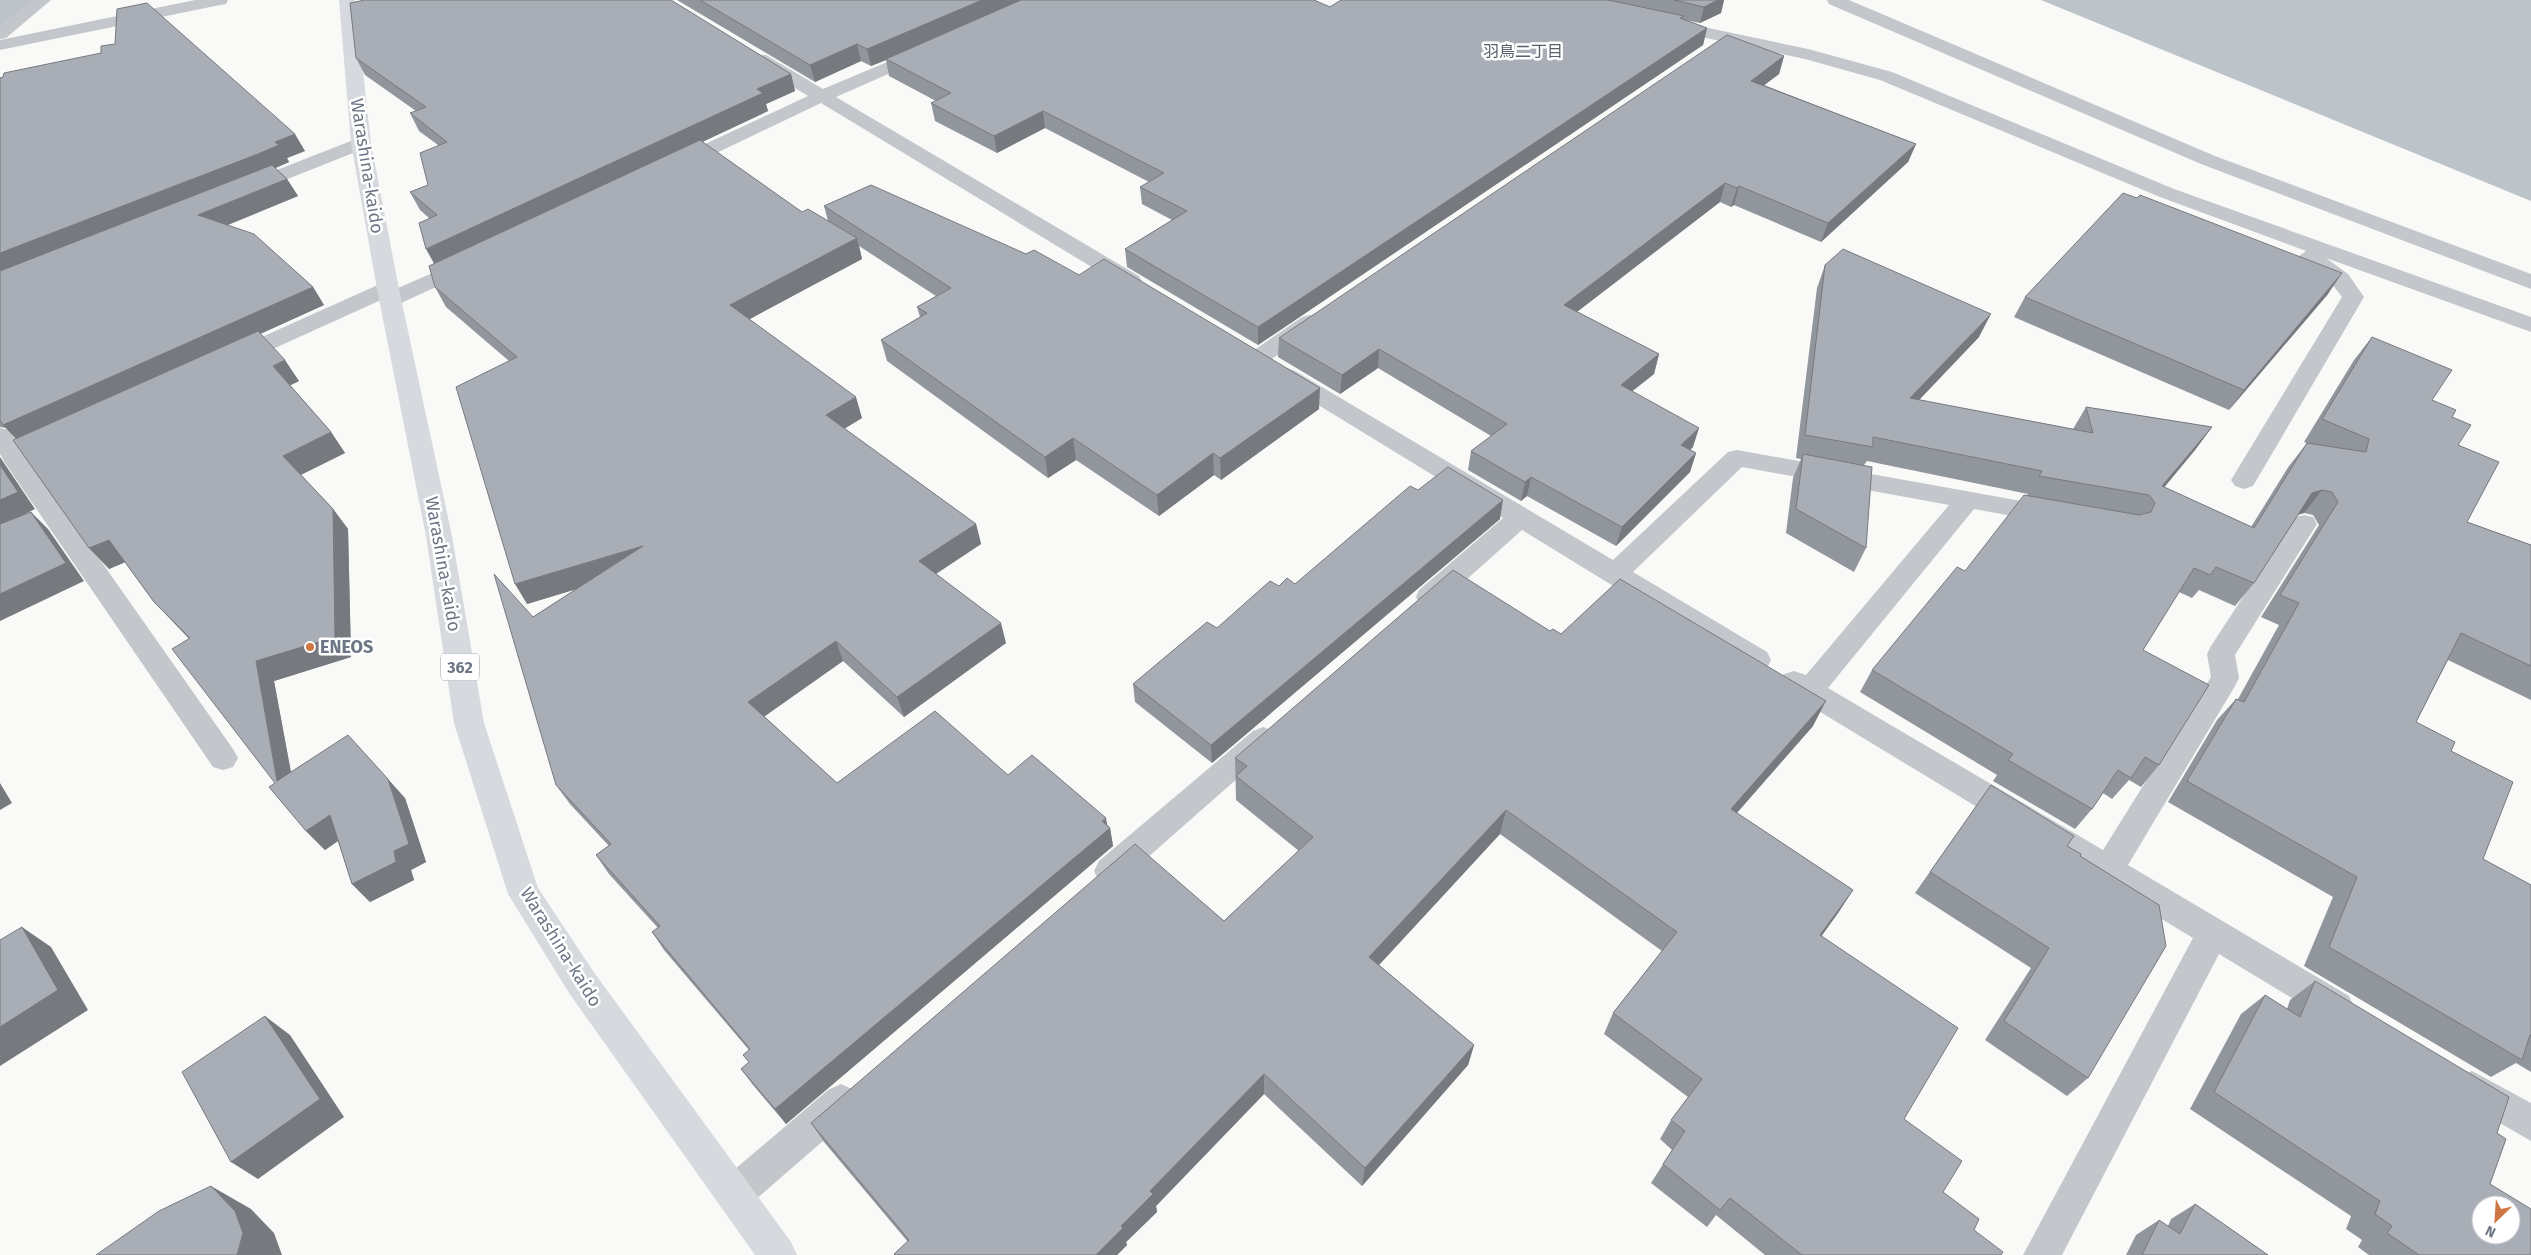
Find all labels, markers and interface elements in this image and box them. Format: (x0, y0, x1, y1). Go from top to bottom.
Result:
district label: 羽鳥二丁目 (1483, 42, 1563, 61)
street label: Warashina-kaido (345, 97, 389, 235)
street label: Warashina-kaido (420, 495, 466, 633)
place label: ENEOS (320, 636, 373, 658)
marker: ENEOS (304, 641, 316, 653)
road number: 362 (441, 654, 479, 680)
street label: Warashina-kaido (515, 883, 607, 1011)
north arrow (2471, 1195, 2521, 1245)
text: N (2483, 1222, 2499, 1241)

